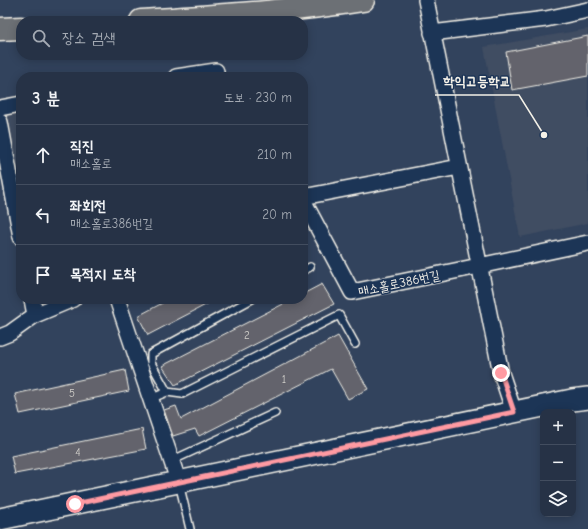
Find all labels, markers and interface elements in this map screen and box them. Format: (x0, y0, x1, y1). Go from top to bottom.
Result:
search box (16, 16, 308, 60)
icon: search (30, 27, 52, 49)
text: 장소 검색 (62, 29, 115, 47)
callout: 학익고등학교 (435, 69, 519, 95)
text: 학익고등학교 (442, 73, 511, 90)
text: 3 분 (32, 89, 60, 108)
text: 도보 · 230 m (224, 90, 292, 105)
text: 직진 (70, 137, 94, 155)
icon: ahead (32, 144, 54, 166)
text: 210 m (257, 147, 292, 162)
text: 매소홀로 (70, 156, 112, 171)
text: 좌회전 (70, 197, 106, 215)
icon: left (32, 204, 54, 226)
text: 20 m (262, 207, 292, 222)
text: 매소홀로386번길 (70, 216, 153, 231)
icon: arrive (32, 264, 54, 286)
text: 목적지 도착 (70, 265, 136, 283)
street label: 매소홀로386번길 (357, 267, 441, 299)
house number: 2 (244, 329, 250, 342)
route end (492, 364, 510, 382)
house number: 1 (282, 373, 286, 386)
house number: 5 (69, 387, 75, 400)
map controls (540, 409, 576, 517)
button: + (540, 409, 576, 445)
button: − (540, 445, 576, 481)
house number: 4 (75, 446, 81, 459)
button: layers (540, 481, 576, 517)
route start (66, 495, 84, 513)

